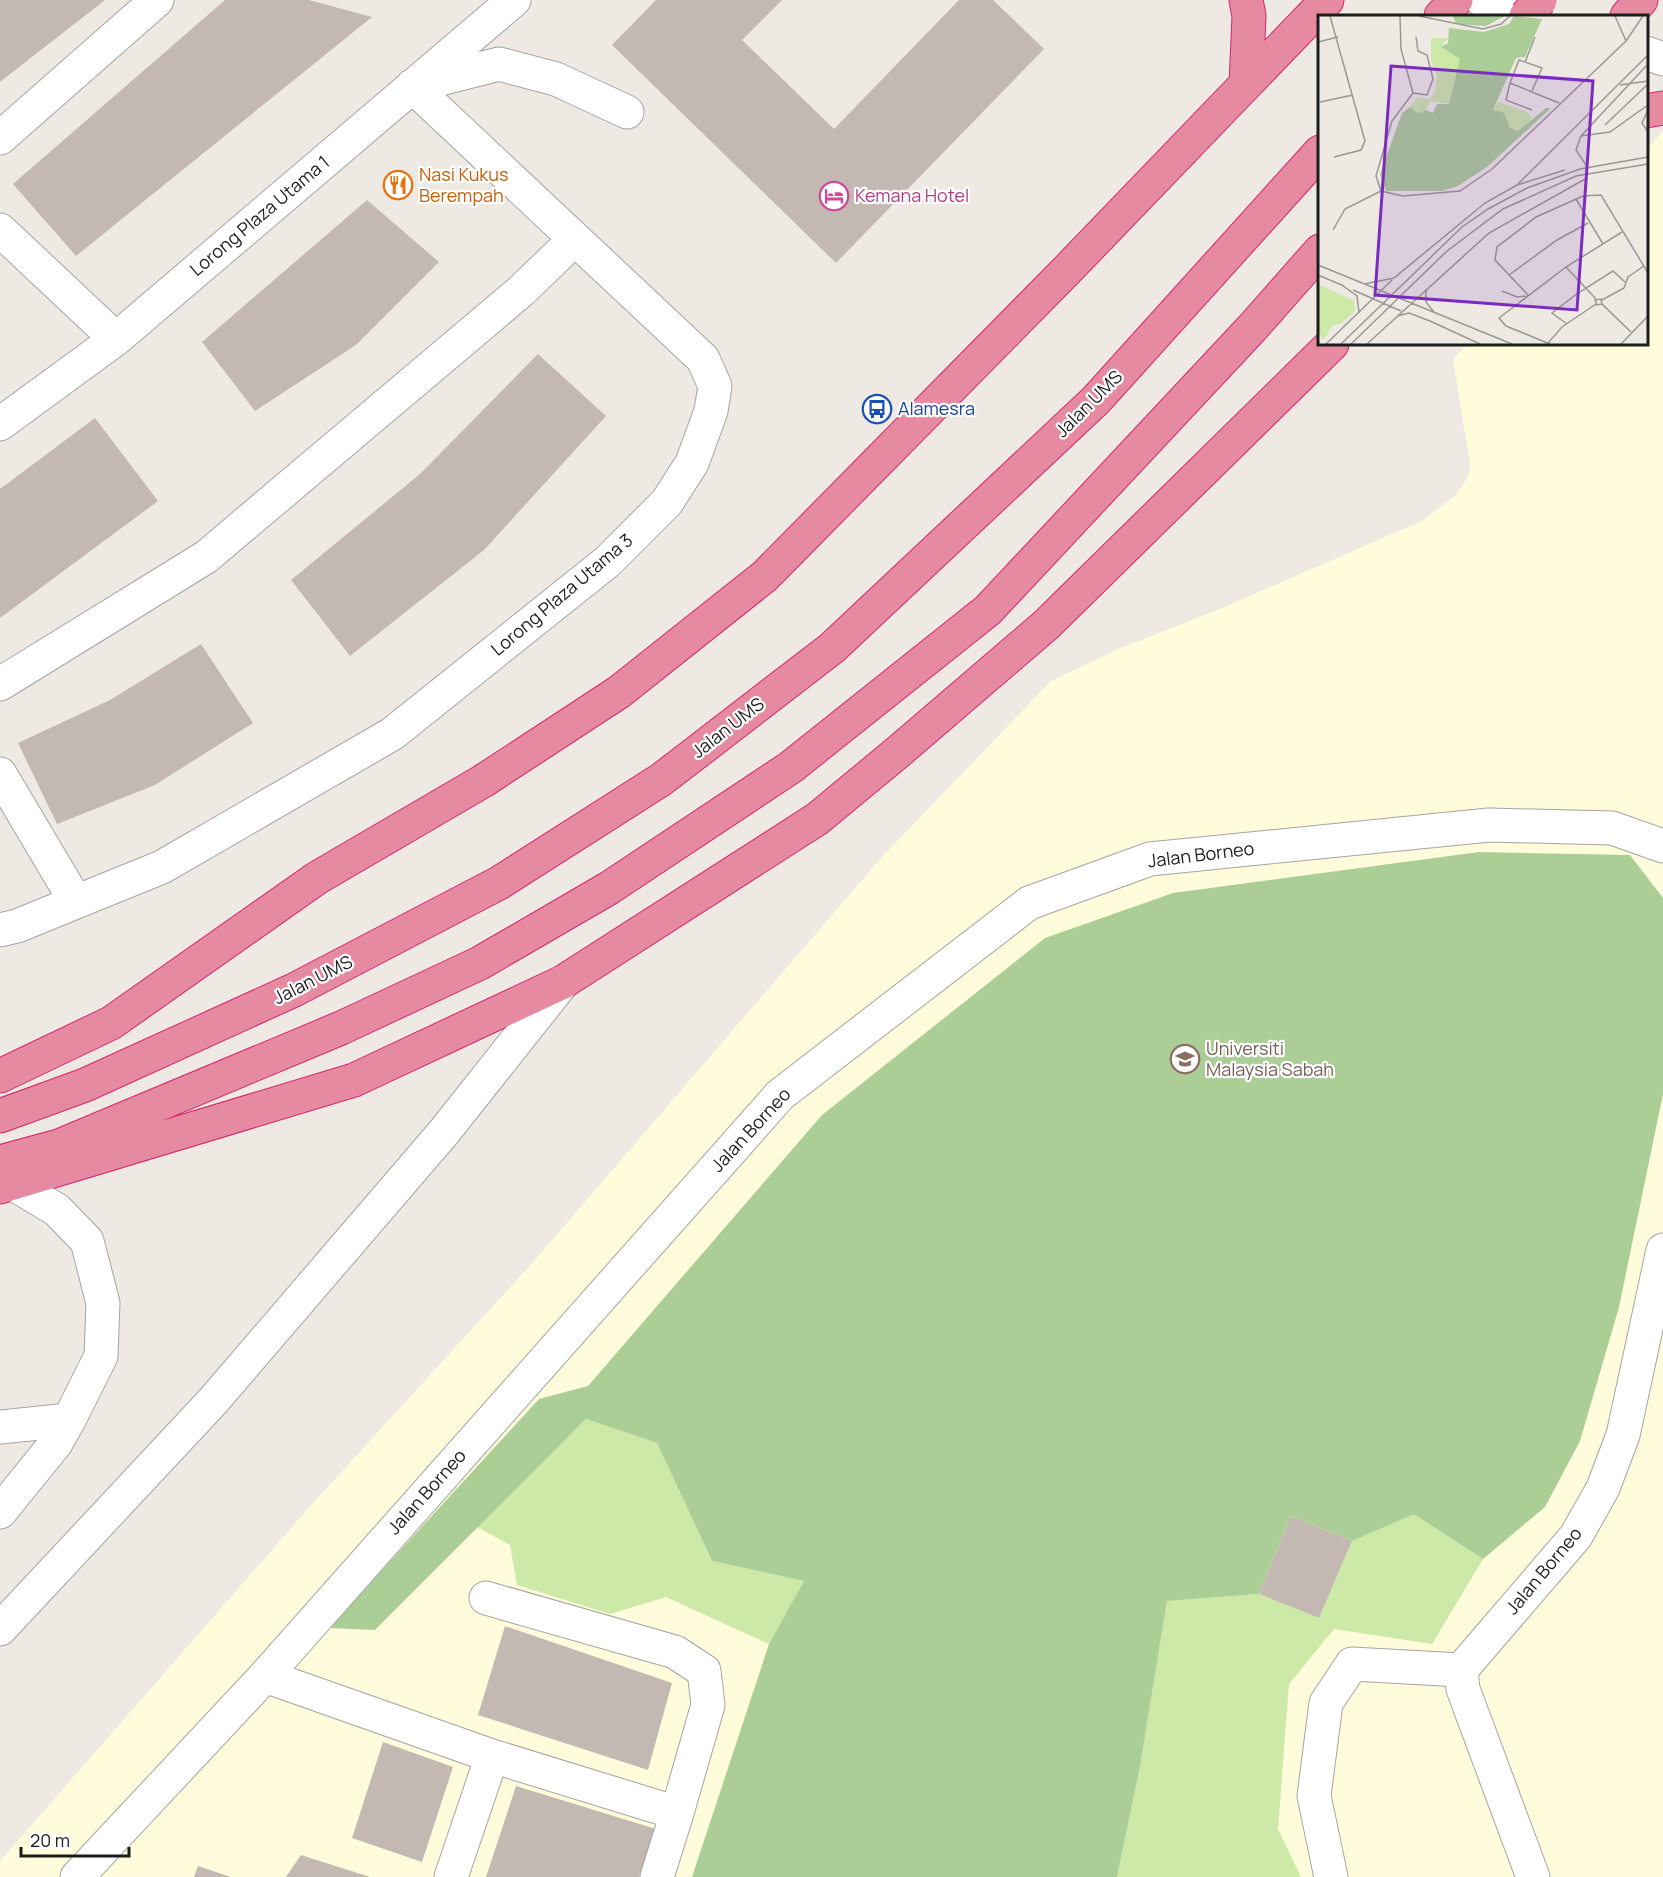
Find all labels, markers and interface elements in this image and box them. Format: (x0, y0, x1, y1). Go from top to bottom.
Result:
inset map (1318, 15, 1648, 345)
street label: Lorong Plaza Utama 1 (185, 150, 334, 281)
place label: Nasi Kukus Berempah (419, 162, 508, 207)
restaurant icon: Nasi Kukus Berempah (382, 169, 414, 201)
hotel icon: Kemana Hotel (818, 180, 850, 212)
place label: Kemana Hotel (855, 183, 969, 207)
street label: Jalan UMS (1050, 365, 1127, 442)
bus stop icon: Alamesra (861, 393, 893, 425)
place label: Alamesra (898, 396, 975, 420)
street label: Lorong Plaza Utama 3 (485, 528, 637, 661)
street label: Jalan UMS (686, 691, 769, 763)
street label: Jalan Borneo (1146, 836, 1255, 872)
street label: Jalan UMS (269, 949, 356, 1009)
place label: Universiti Malaysia Sabah (1206, 1036, 1334, 1081)
school or university icon: Universiti Malaysia Sabah (1169, 1043, 1201, 1075)
street label: Jalan Borneo (705, 1082, 795, 1177)
street label: Jalan Borneo (382, 1444, 471, 1539)
street label: Jalan Borneo (1500, 1522, 1587, 1619)
scale bar (21, 1820, 129, 1858)
text: 20 m (30, 1828, 70, 1852)

